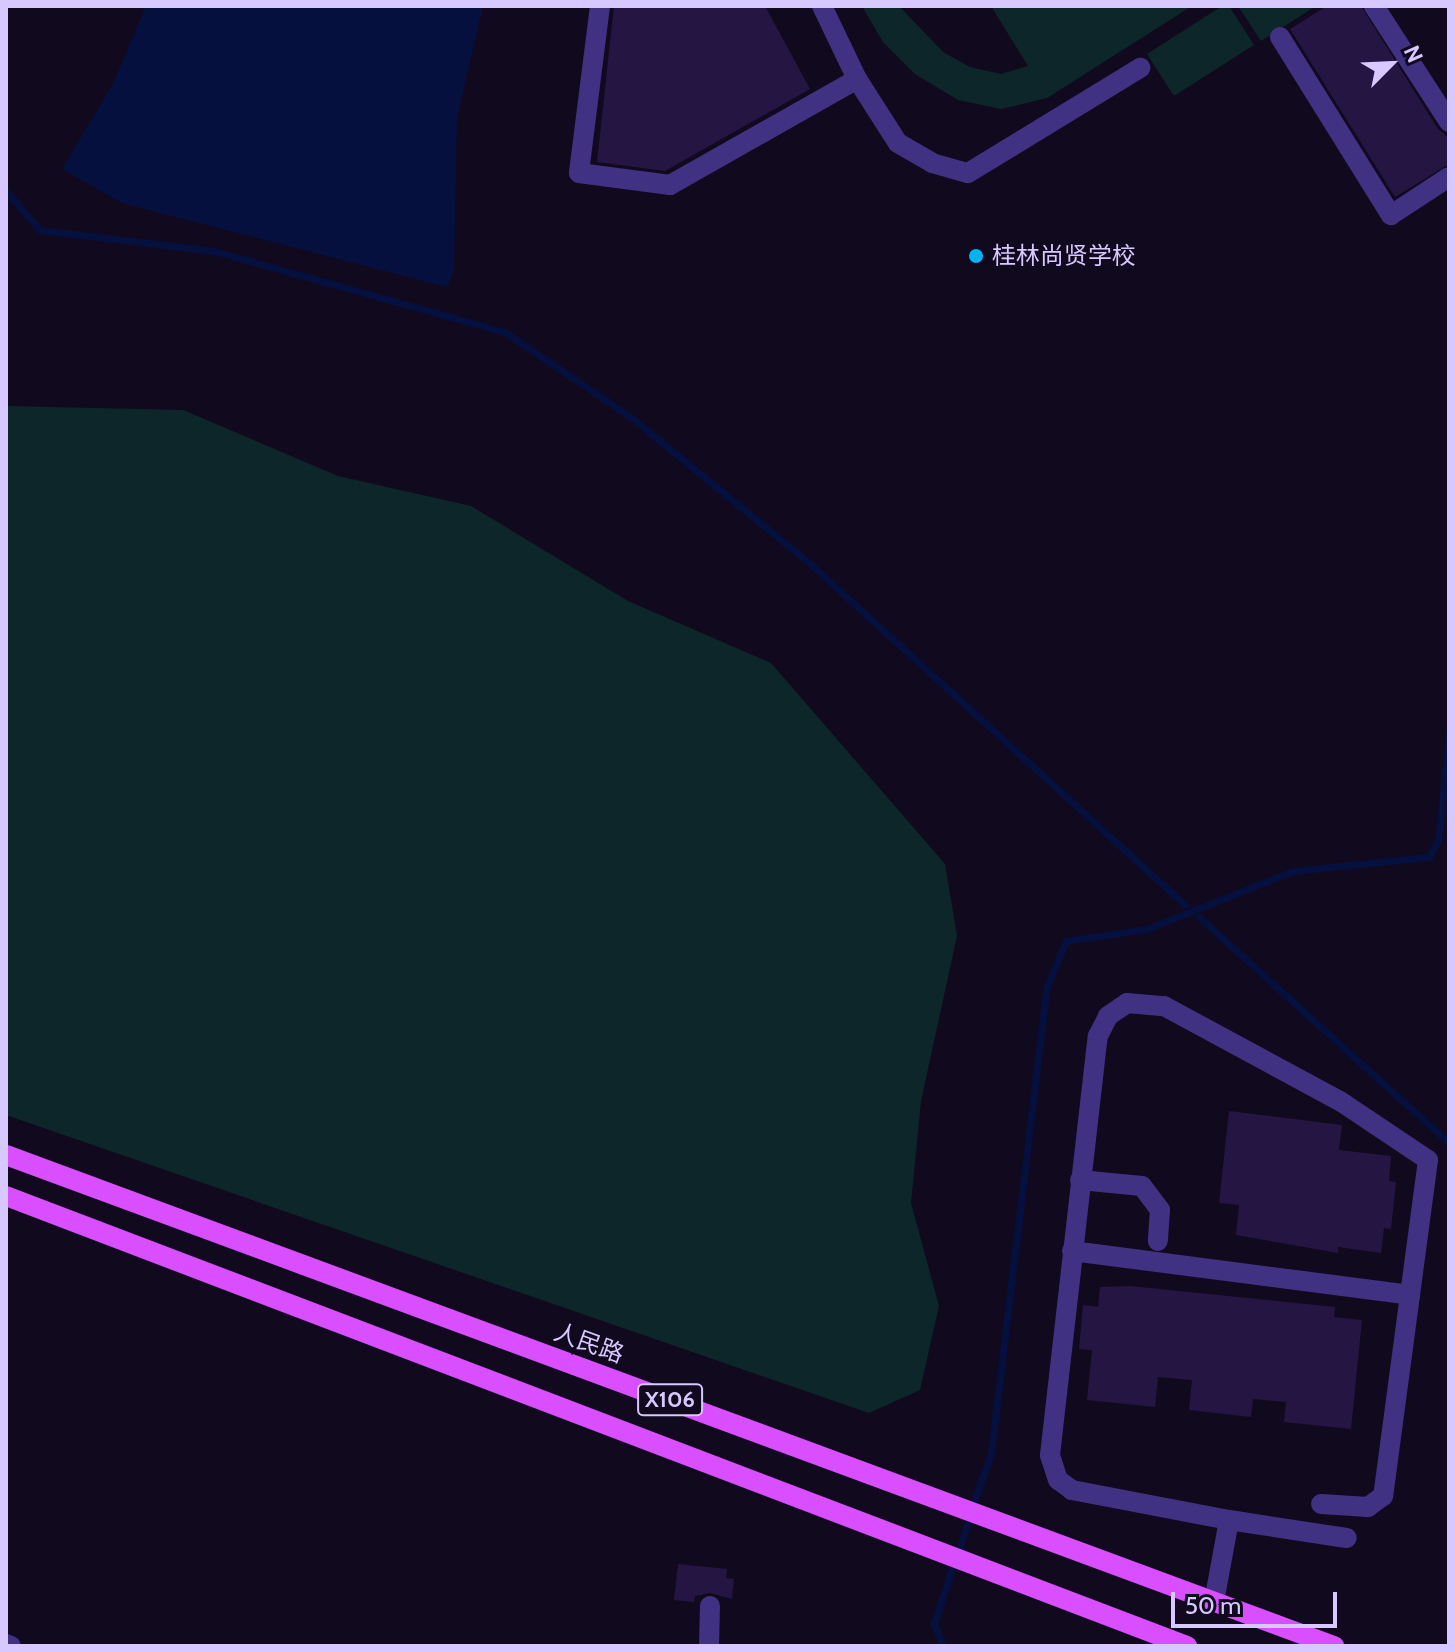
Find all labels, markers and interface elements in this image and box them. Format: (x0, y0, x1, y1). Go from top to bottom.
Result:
north arrow (1351, 24, 1431, 104)
text: N (1398, 41, 1429, 67)
place label: 桂林尚贤学校 (992, 242, 1136, 270)
marker: 桂林尚贤学校 (967, 247, 985, 265)
street label: 人民路 (550, 1317, 628, 1369)
road number: X106 (636, 1382, 704, 1418)
scale bar (1175, 1576, 1341, 1626)
text: 50 m (1185, 1591, 1241, 1620)

